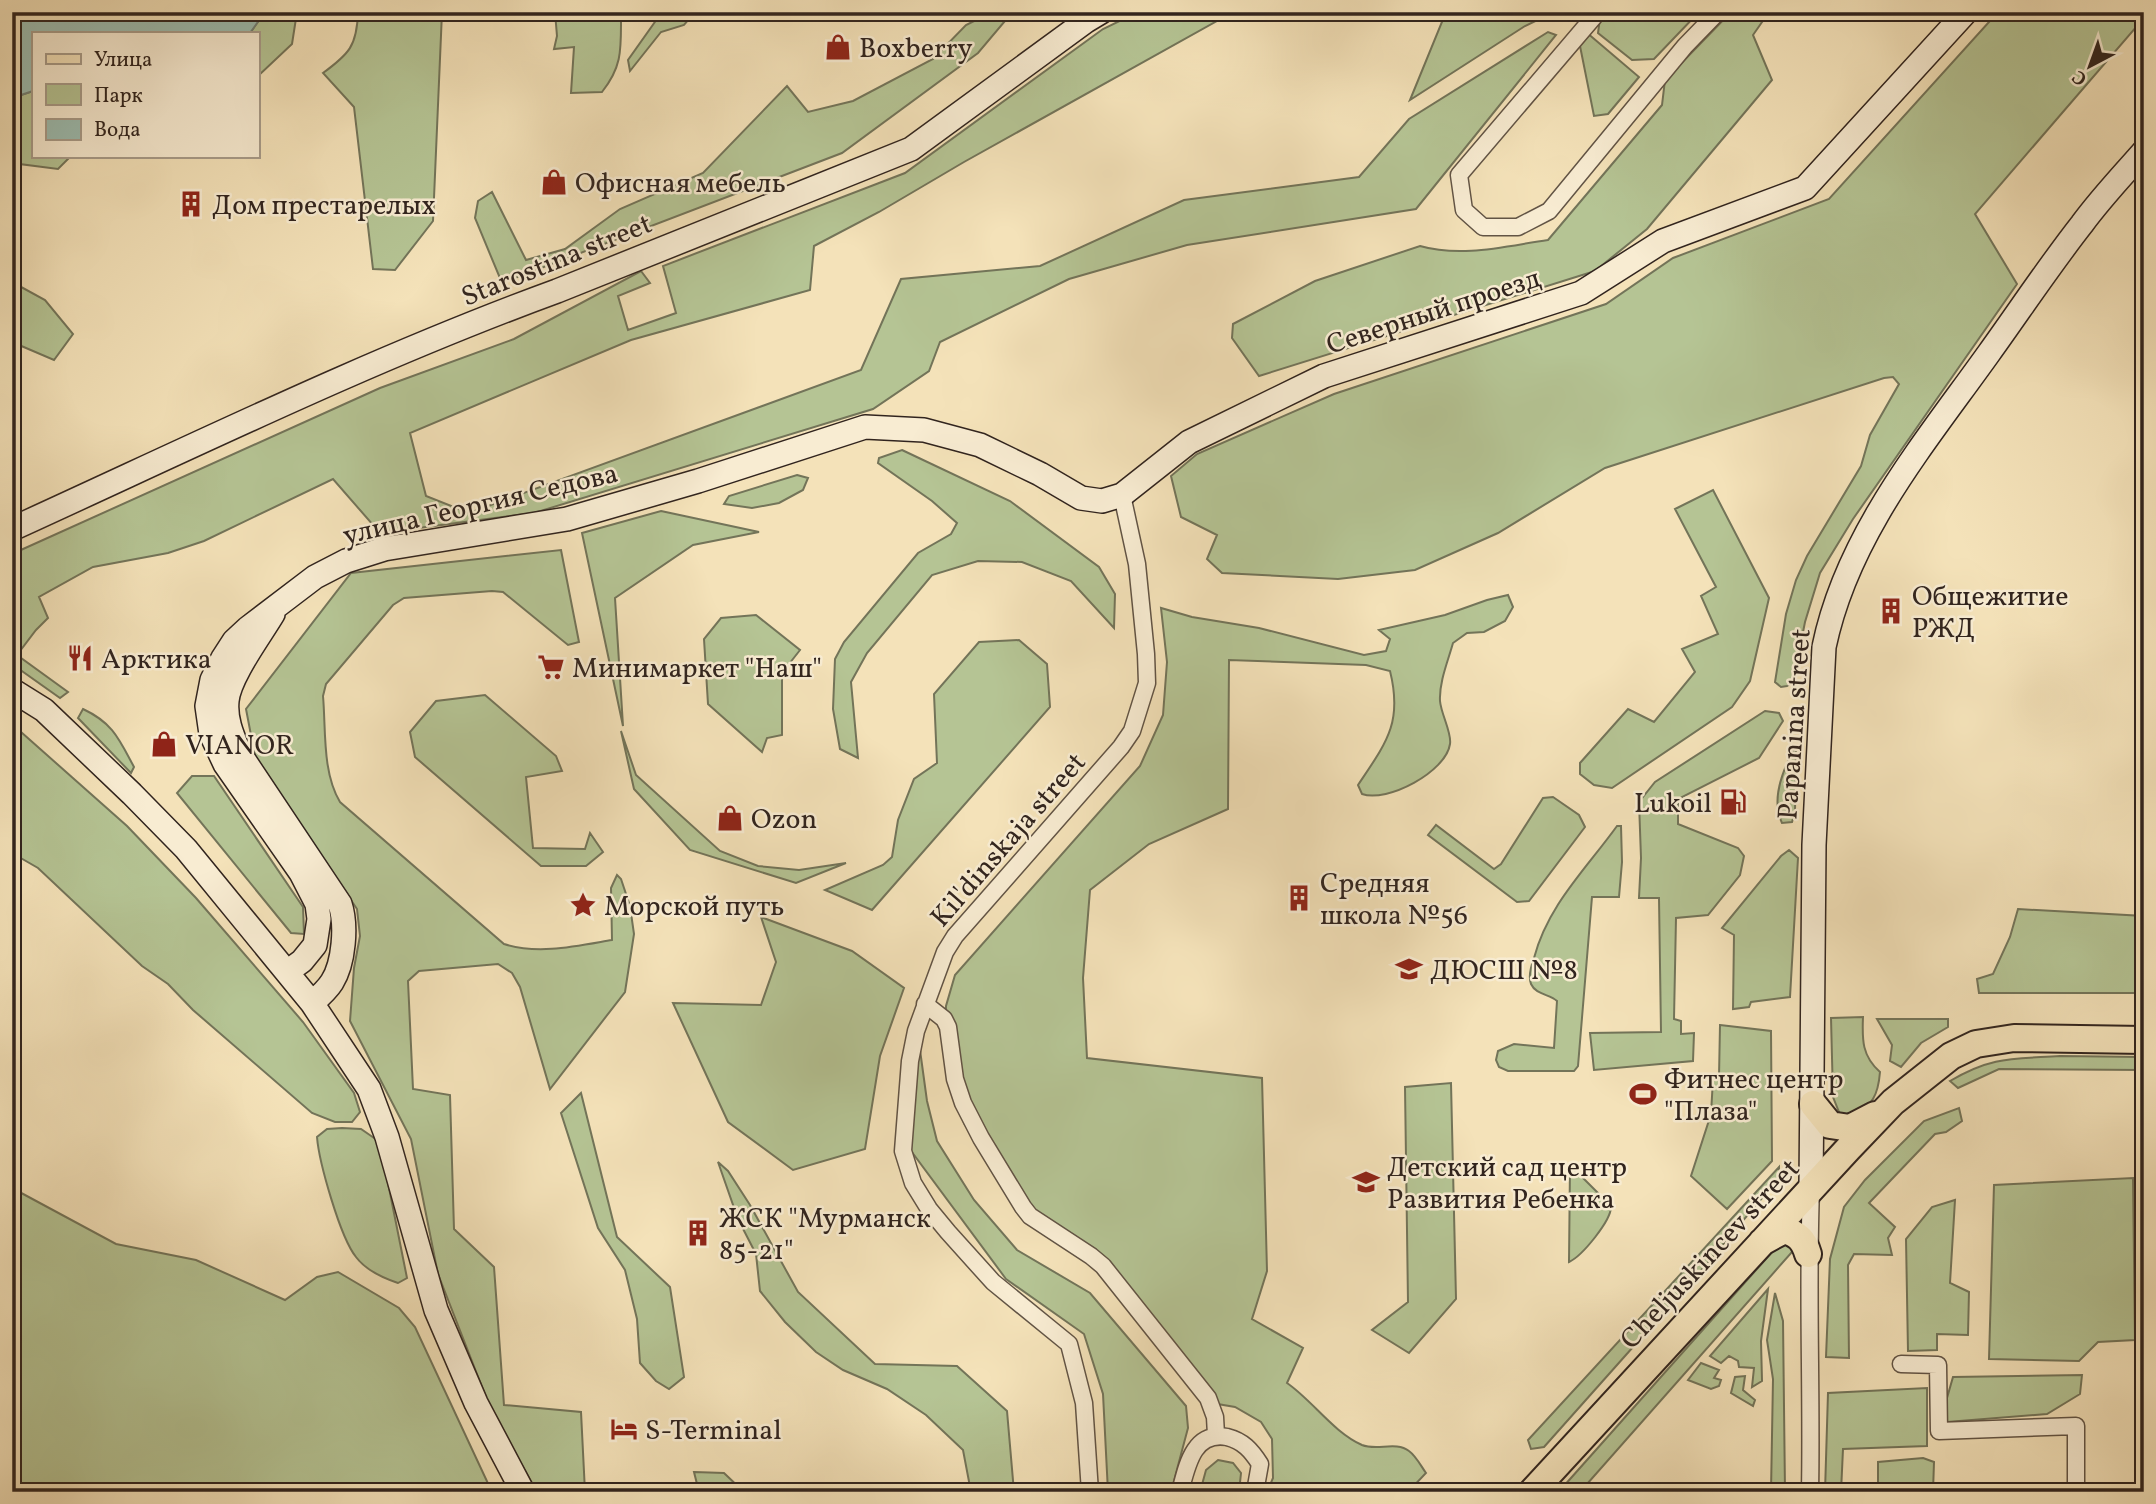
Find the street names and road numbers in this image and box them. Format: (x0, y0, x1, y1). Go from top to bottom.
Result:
street label: Starostina street (456, 205, 658, 317)
street label: Северный проезд (1322, 259, 1546, 365)
street label: улица Георгия Седова (339, 455, 622, 556)
street label: Papanina street (1769, 627, 1822, 821)
street label: Kil'dinskaja street (922, 745, 1096, 936)
street label: Cheljuskincev street (1612, 1151, 1810, 1359)

